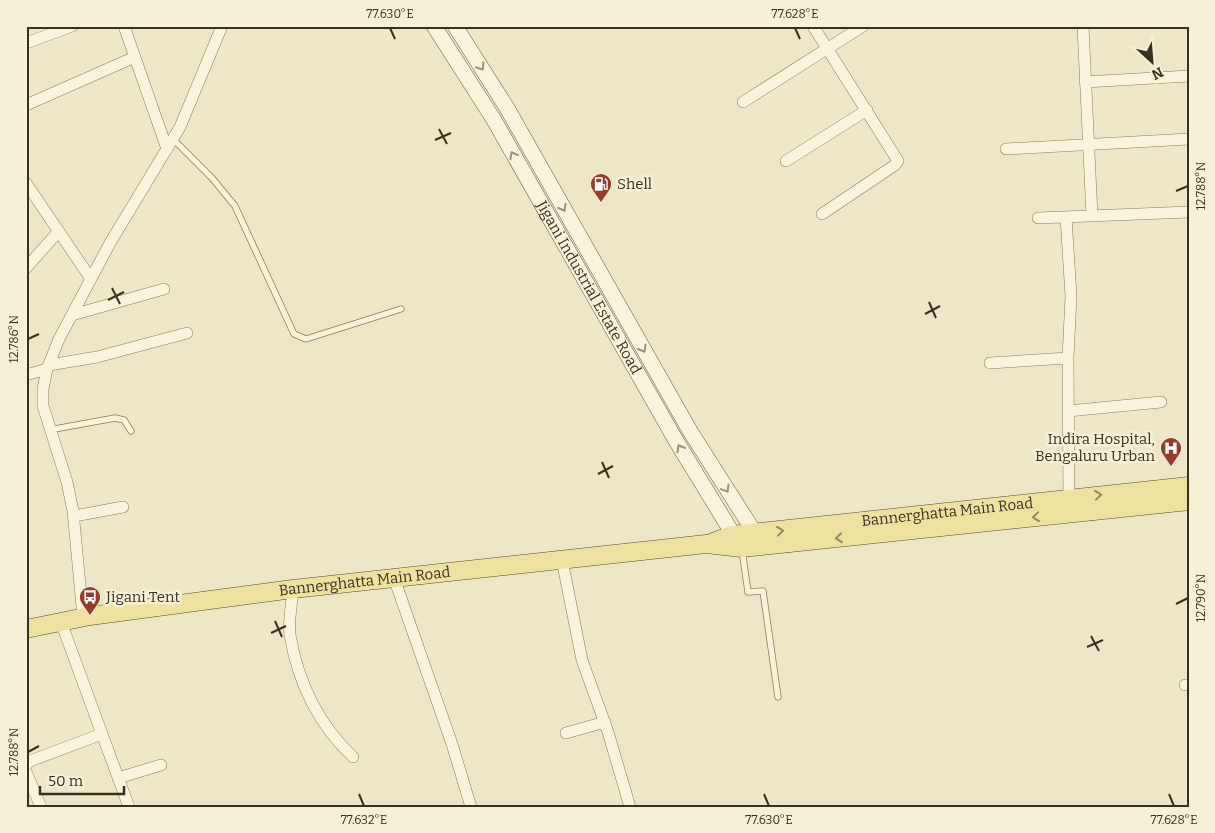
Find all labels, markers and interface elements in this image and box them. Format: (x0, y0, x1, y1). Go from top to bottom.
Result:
text: 77.630°E (366, 7, 414, 21)
text: 77.628°E (772, 7, 818, 21)
north arrow (1128, 38, 1178, 88)
one-way arrow (475, 62, 485, 71)
text: N (1149, 63, 1166, 83)
one-way arrow (509, 151, 519, 160)
text: 12.788°N (1194, 161, 1208, 210)
fuel station icon: Shell (589, 172, 613, 203)
place label: Shell (617, 175, 652, 193)
street label: Jigani Industrial Estate Road (532, 197, 645, 377)
one-way arrow (556, 203, 566, 212)
text: 12.786°N (7, 315, 21, 363)
one-way arrow (637, 344, 647, 353)
place label: Indira Hospital, Bengaluru Urban (1035, 430, 1156, 465)
hospital icon: Indira Hospital, Bengaluru Urban (1159, 436, 1183, 467)
one-way arrow (677, 444, 687, 453)
one-way arrow (719, 484, 729, 493)
one-way arrow (1095, 490, 1103, 501)
street label: Bannerghatta Main Road (861, 494, 1034, 530)
one-way arrow (1031, 511, 1039, 522)
one-way arrow (777, 526, 785, 537)
one-way arrow (835, 532, 843, 543)
street label: Bannerghatta Main Road (278, 563, 451, 600)
text: 12.790°N (1194, 573, 1208, 622)
bus stop icon: Jigani Tent (78, 585, 102, 616)
place label: Jigani Tent (105, 588, 181, 606)
text: 12.788°N (7, 727, 21, 776)
scale bar (40, 763, 124, 795)
text: 50 m (48, 772, 84, 790)
text: 77.632°E (341, 813, 387, 827)
text: 77.630°E (745, 813, 793, 827)
text: 77.628°E (1151, 813, 1197, 827)

